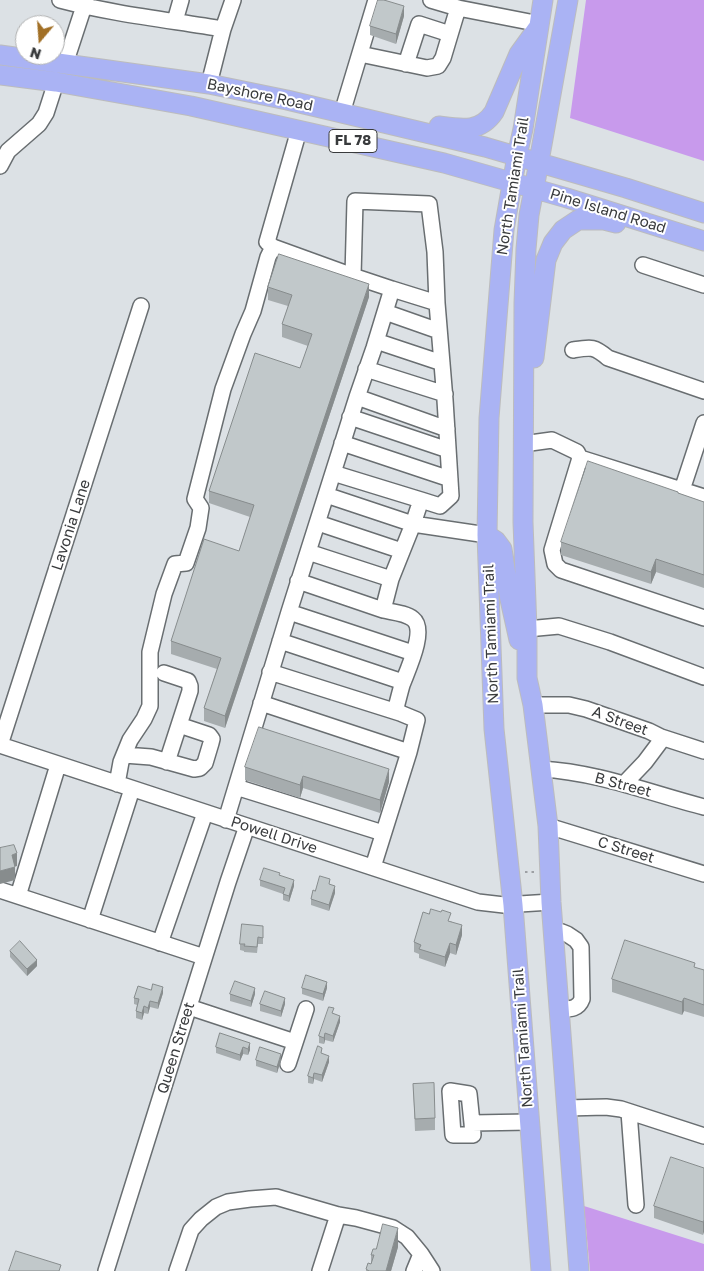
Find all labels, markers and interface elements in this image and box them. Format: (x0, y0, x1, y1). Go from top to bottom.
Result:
north arrow (15, 15, 65, 65)
text: N (28, 44, 43, 64)
street label: Bayshore Road (205, 75, 315, 115)
street label: North Tamiami Trail (493, 116, 533, 256)
road number: FL 78 (329, 130, 377, 152)
street label: Pine Island Road (548, 185, 668, 237)
street label: Lavonia Lane (48, 477, 94, 573)
street label: North Tamiami Trail (480, 564, 502, 704)
street label: A Street (590, 703, 650, 739)
street label: B Street (593, 769, 653, 801)
street label: Powell Drive (229, 813, 319, 857)
street label: C Street (595, 833, 657, 867)
street label: North Tamiami Trail (509, 968, 537, 1108)
street label: Queen Street (154, 1000, 198, 1096)

